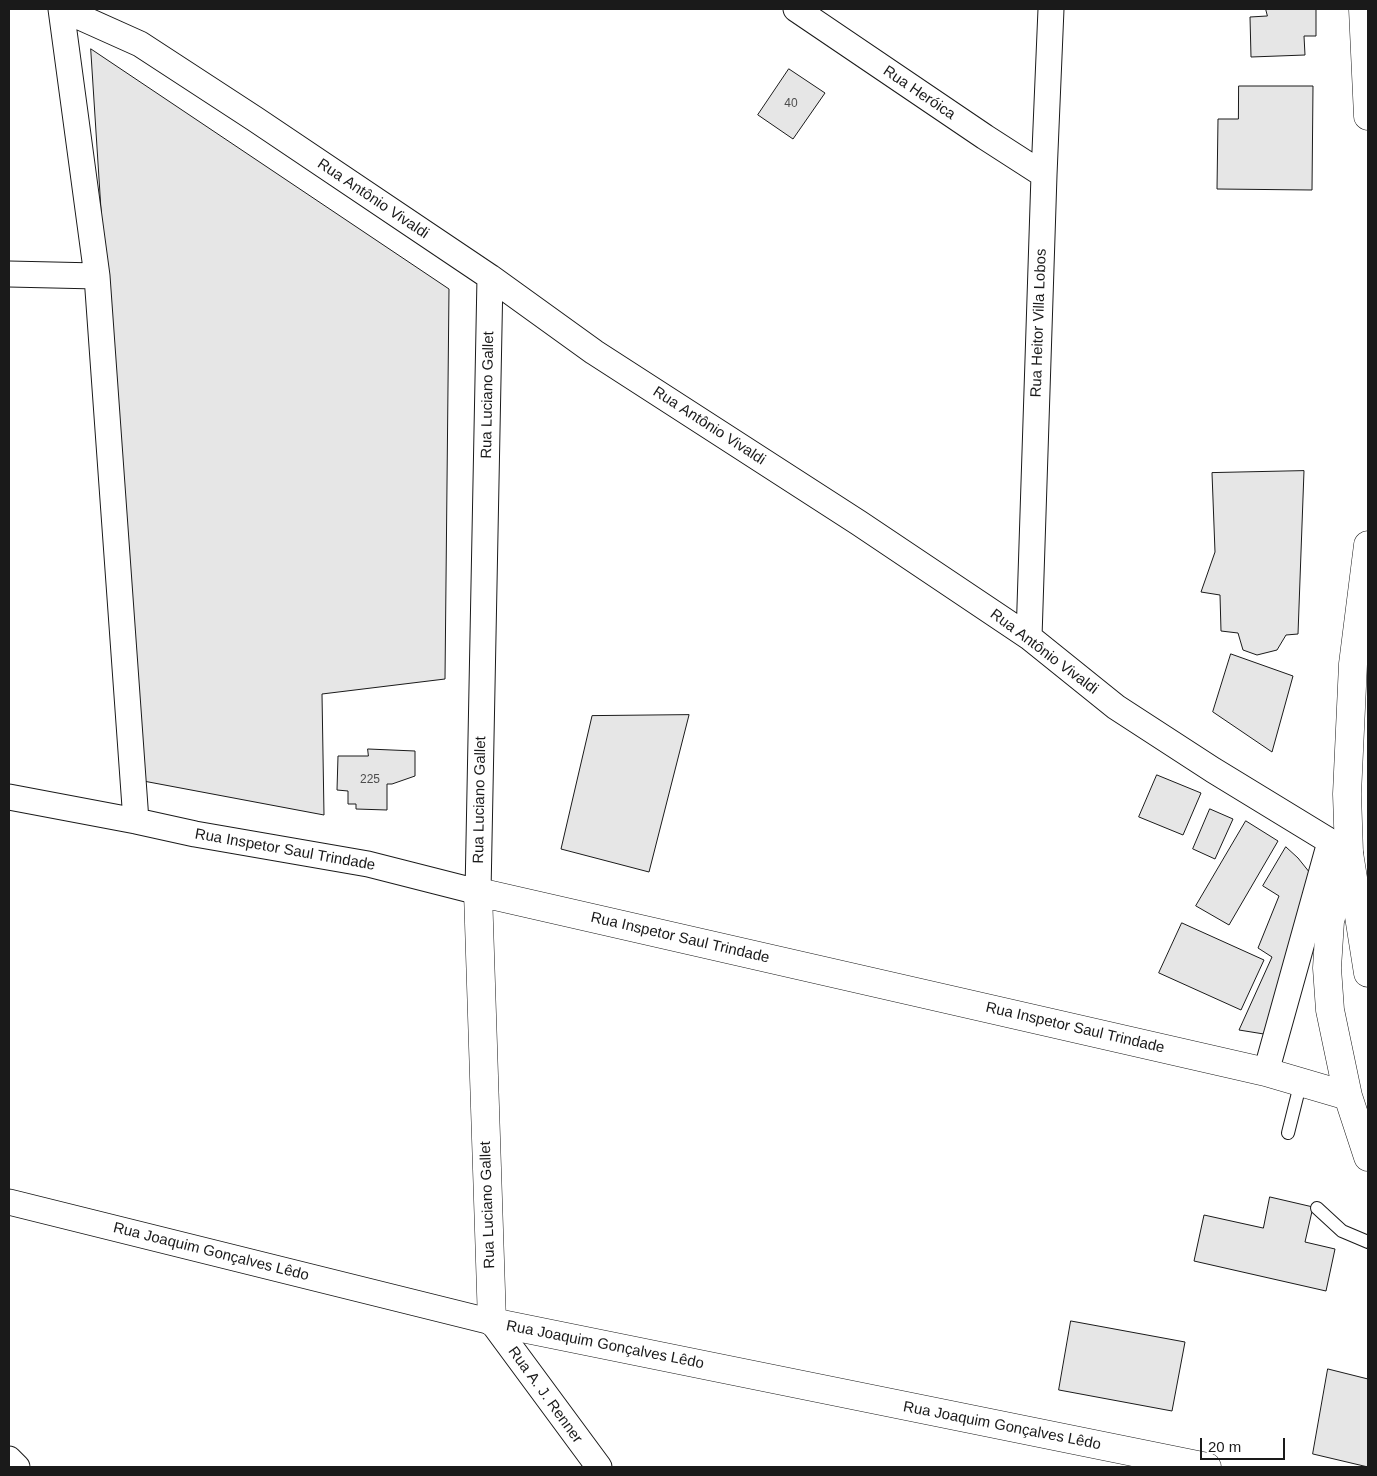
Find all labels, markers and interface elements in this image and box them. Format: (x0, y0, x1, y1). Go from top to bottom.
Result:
street label: Rua Heróica (879, 62, 959, 124)
house number: 40 (784, 97, 798, 111)
street label: Rua Antônio Vivaldi (314, 155, 432, 243)
street label: Rua Heitor Villa Lobos (1027, 248, 1051, 398)
street label: Rua Luciano Gallet (478, 331, 498, 459)
street label: Rua Antônio Vivaldi (649, 383, 769, 469)
street label: Rua Antônio Vivaldi (986, 606, 1102, 698)
street label: Rua Luciano Gallet (470, 736, 490, 864)
house number: 225 (360, 773, 380, 787)
street label: Rua Inspetor Saul Trindade (193, 825, 377, 875)
street label: Rua Inspetor Saul Trindade (589, 909, 771, 967)
street label: Rua Inspetor Saul Trindade (984, 999, 1166, 1057)
street label: Rua Luciano Gallet (477, 1141, 499, 1269)
street label: Rua Joaquim Gonçalves Lêdo (111, 1219, 311, 1285)
street label: Rua Joaquim Gonçalves Lêdo (505, 1317, 705, 1373)
street label: Rua A. J. Renner (504, 1343, 586, 1447)
street label: Rua Joaquim Gonçalves Lêdo (902, 1398, 1102, 1454)
scale bar (1202, 1428, 1287, 1460)
text: 20 m (1208, 1438, 1241, 1455)

